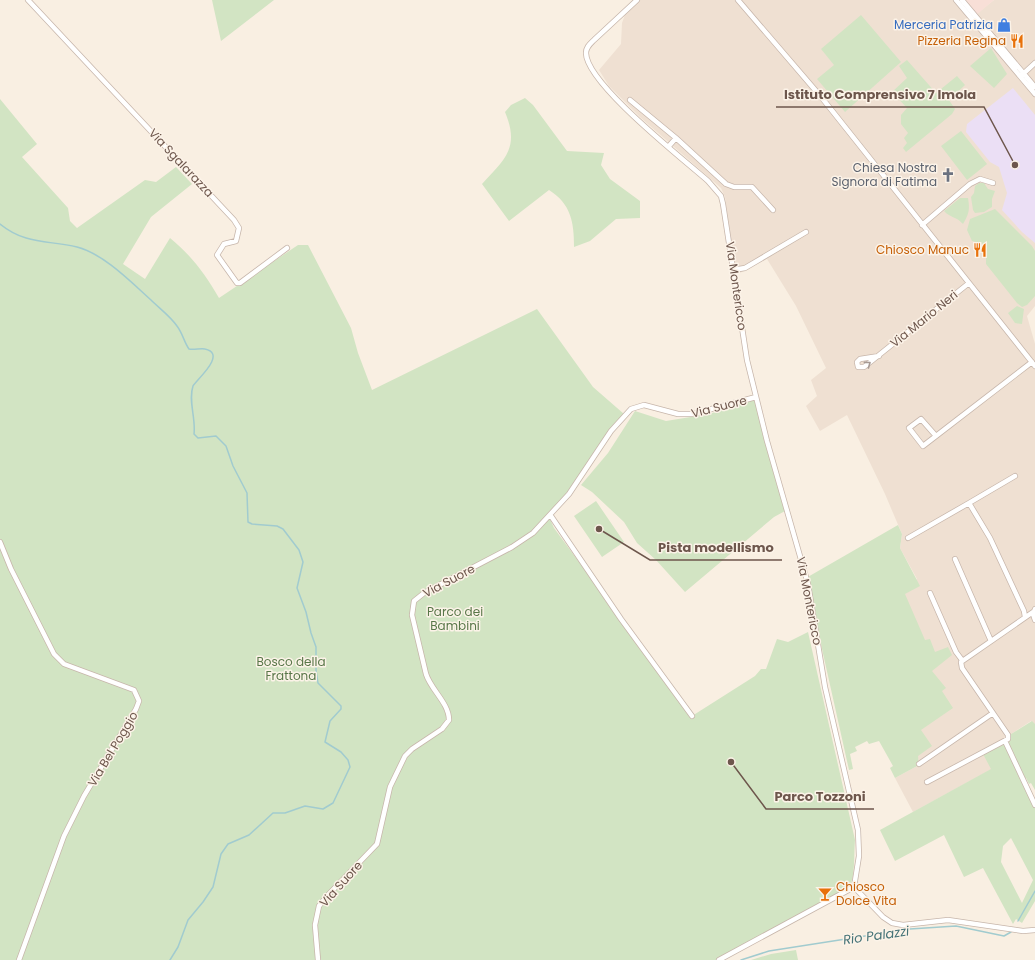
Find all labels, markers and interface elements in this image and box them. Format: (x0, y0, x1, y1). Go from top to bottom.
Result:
place label: Merceria Patrizia (894, 16, 993, 33)
shop icon: Merceria Patrizia (996, 17, 1012, 33)
place label: Pizzeria Regina (917, 32, 1006, 49)
restaurant icon: Pizzeria Regina (1009, 33, 1025, 49)
callout: Istituto Comprensivo 7 Imola (776, 82, 984, 107)
text: Istituto Comprensivo 7 Imola (784, 85, 976, 104)
street label: Via Sgalarazza (145, 125, 218, 201)
place label: Chiesa Nostra Signora di Fatima (832, 159, 937, 190)
church icon: Chiesa Nostra Signora di Fatima (940, 167, 956, 183)
street label: Via Montericco (722, 240, 751, 332)
place label: Chiosco Manuc (876, 241, 969, 258)
restaurant icon: Chiosco Manuc (972, 242, 988, 258)
street label: Via Mario Neri (886, 286, 961, 351)
one-way arrow (864, 362, 871, 369)
street label: Via Suore (689, 391, 748, 422)
callout: Pista modellismo (650, 535, 782, 560)
text: Pista modellismo (658, 538, 774, 557)
street label: Via Montericco (793, 555, 826, 647)
street label: Via Suore (420, 560, 478, 601)
park label: Parco dei Bambini (427, 603, 483, 634)
park label: Bosco della Frattona (256, 653, 326, 684)
street label: Via Bel Poggio (83, 708, 142, 789)
callout: Parco Tozzoni (766, 784, 874, 809)
text: Parco Tozzoni (774, 787, 866, 806)
street label: Via Suore (315, 857, 366, 910)
place label: Chiosco Dolce Vita (836, 878, 897, 909)
bar icon: Chiosco Dolce Vita (817, 886, 833, 902)
water label: Rio Palazzi (842, 921, 911, 950)

